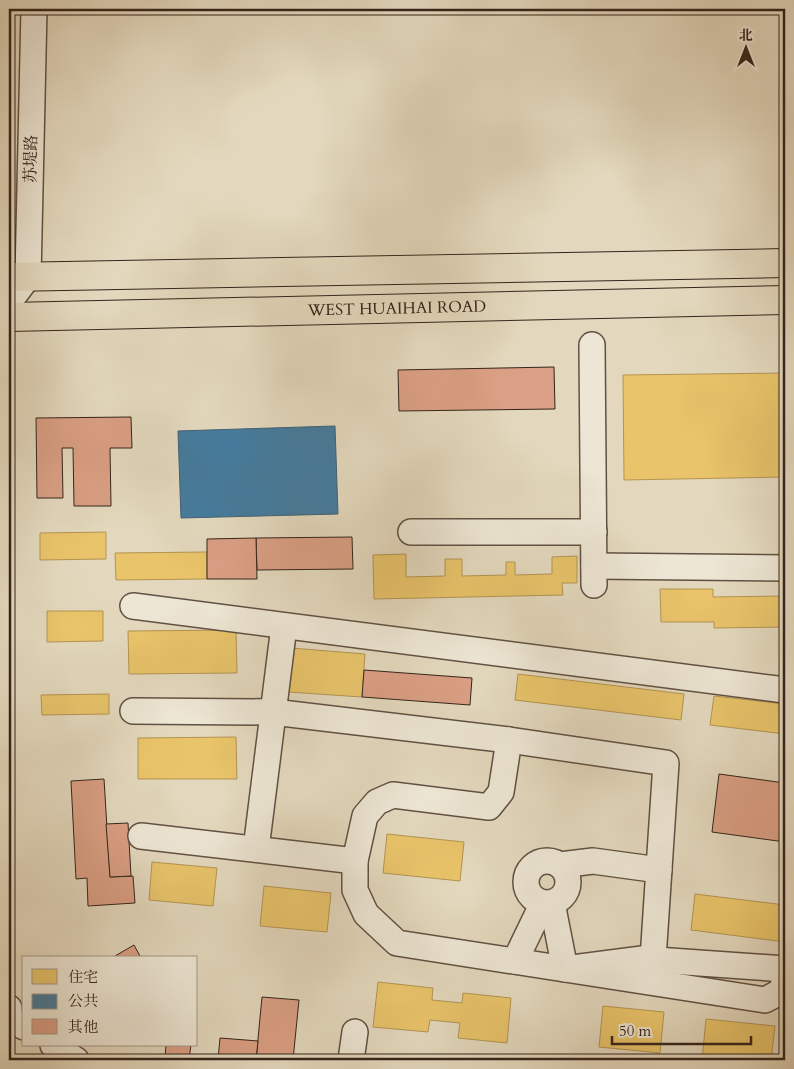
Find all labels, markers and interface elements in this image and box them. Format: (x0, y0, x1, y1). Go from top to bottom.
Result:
north arrow (722, 22, 772, 72)
text: 北 (739, 26, 753, 45)
street label: 苏堤路 (20, 135, 42, 183)
street label: WEST HUAIHAI ROAD (306, 296, 486, 321)
legend (22, 956, 198, 1046)
text: 住宅 (68, 967, 98, 987)
text: 公共 (68, 991, 98, 1011)
scale bar (612, 1014, 750, 1046)
text: 其他 (68, 1017, 98, 1037)
text: 50 m (619, 1021, 651, 1041)

